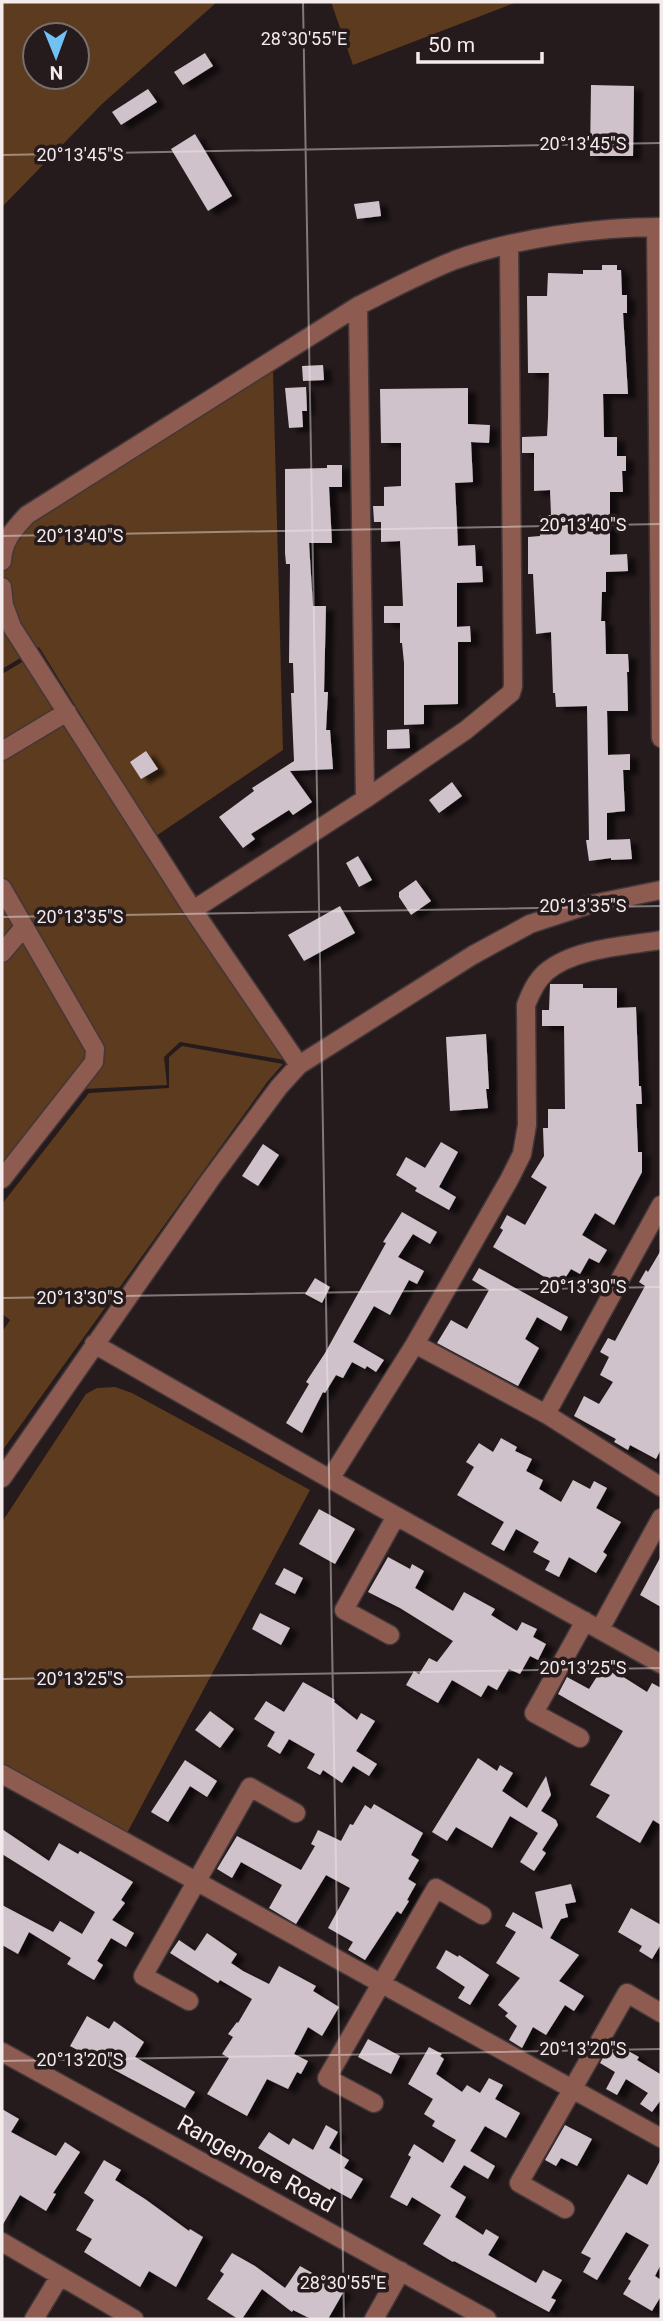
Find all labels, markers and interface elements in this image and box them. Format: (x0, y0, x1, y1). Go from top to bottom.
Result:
north arrow (21, 21, 91, 91)
scale bar (418, 21, 542, 65)
text: 28°30'55"E (261, 28, 347, 49)
text: 50 m (428, 33, 475, 57)
text: N (49, 61, 63, 84)
text: 20°13'45"S (539, 133, 627, 154)
text: 20°13'45"S (36, 144, 124, 165)
text: 20°13'40"S (539, 514, 627, 535)
text: 20°13'40"S (36, 525, 124, 546)
text: 20°13'35"S (539, 895, 627, 916)
text: 20°13'35"S (36, 906, 124, 927)
text: 20°13'30"S (539, 1276, 627, 1297)
text: 20°13'30"S (36, 1287, 124, 1308)
text: 20°13'25"S (539, 1657, 627, 1678)
text: 20°13'25"S (36, 1668, 124, 1689)
text: 20°13'20"S (539, 2038, 627, 2059)
text: 20°13'20"S (36, 2049, 124, 2070)
street label: Rangemore Road (172, 2110, 340, 2218)
text: 28°30'55"E (300, 2272, 386, 2293)

